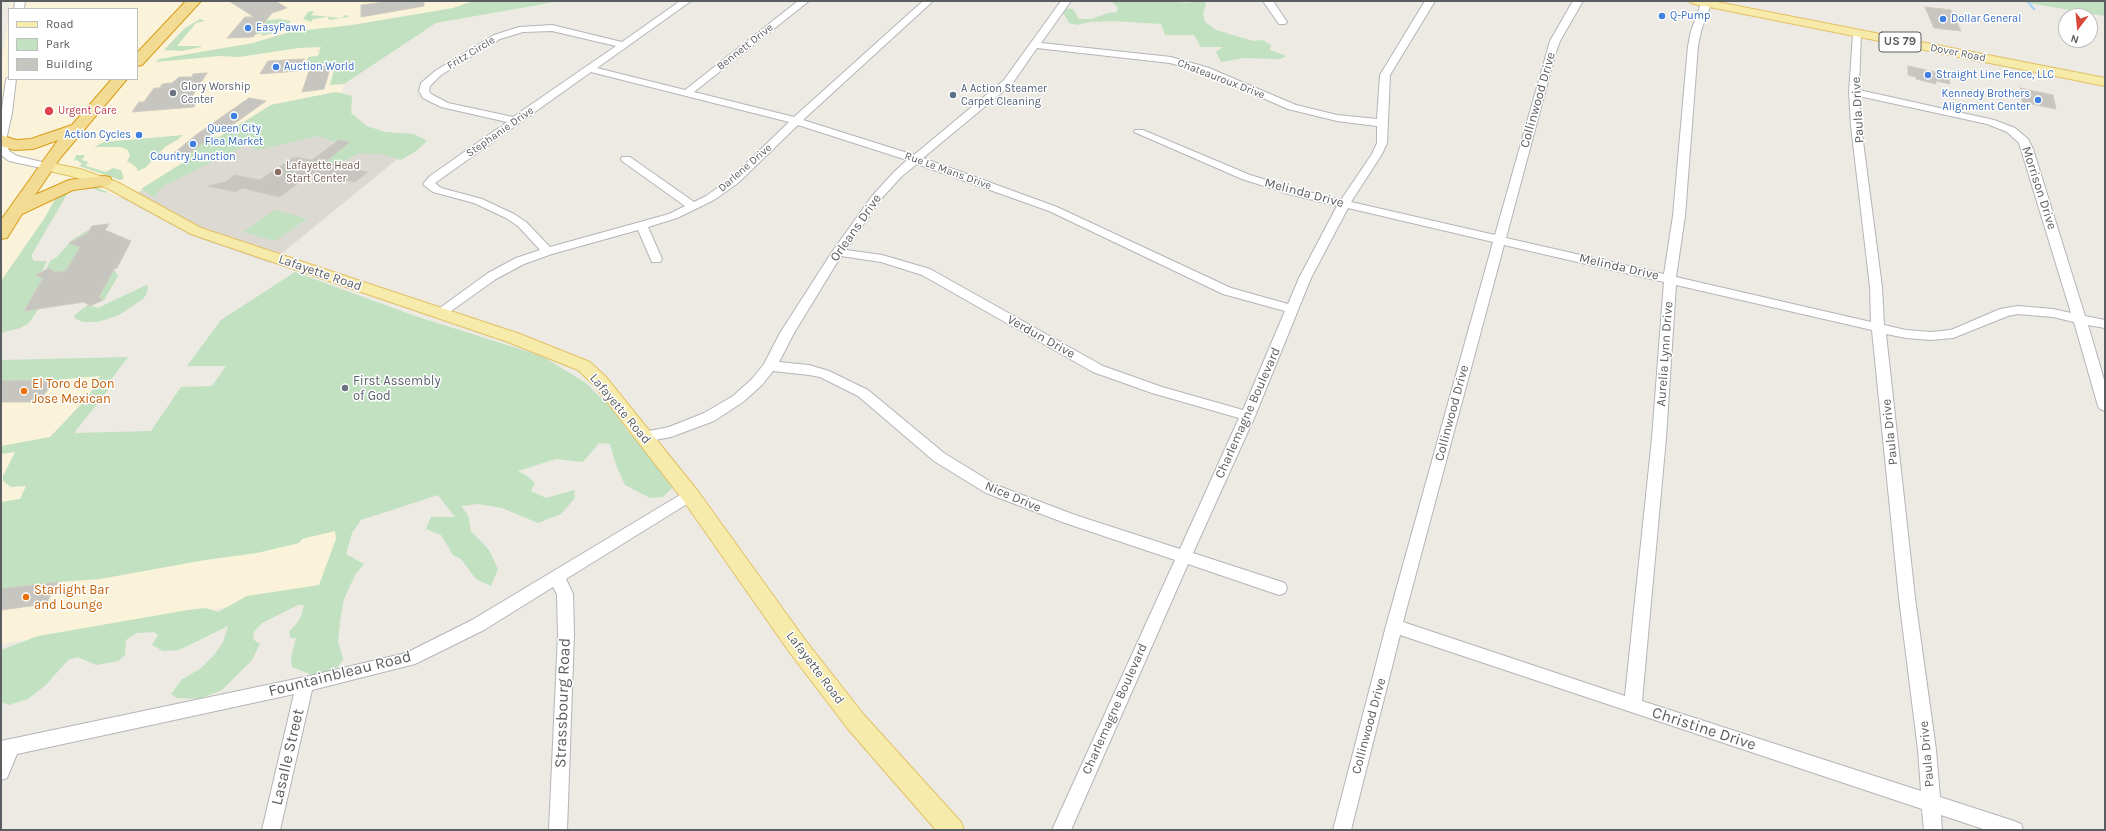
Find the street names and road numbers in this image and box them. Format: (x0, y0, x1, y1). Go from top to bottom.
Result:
street label: Bennett Drive (714, 21, 776, 73)
road number: US 79 (1879, 32, 1921, 52)
street label: Fritz Circle (445, 34, 497, 72)
street label: Dover Road (1929, 41, 1987, 65)
street label: Collinwood Drive (1517, 50, 1559, 150)
street label: Chateauroux Drive (1175, 56, 1267, 102)
street label: Paula Drive (1848, 76, 1868, 144)
street label: Stephanie Drive (464, 104, 536, 160)
street label: Darlene Drive (716, 141, 774, 195)
street label: Morrison Drive (2018, 144, 2060, 232)
street label: Rue Le Mans Drive (903, 149, 993, 193)
street label: Melinda Drive (1263, 175, 1345, 211)
street label: Orleans Drive (827, 191, 885, 265)
street label: Melinda Drive (1578, 250, 1660, 284)
street label: Lafayette Road (276, 251, 364, 295)
street label: Aurelia Lynn Drive (1654, 301, 1676, 407)
street label: Verdun Drive (1004, 312, 1078, 362)
street label: Charlemagne Boulevard (1212, 345, 1284, 481)
street label: Collinwood Drive (1432, 363, 1472, 463)
street label: Lafayette Road (586, 371, 654, 447)
street label: Paula Drive (1879, 398, 1901, 466)
street label: Nice Drive (983, 478, 1043, 516)
street label: Lafayette Road (783, 629, 847, 707)
street label: Strassbourg Road (551, 638, 575, 768)
street label: Charlemagne Boulevard (1079, 641, 1151, 777)
street label: Fountainbleau Road (267, 647, 413, 701)
street label: Collinwood Drive (1349, 676, 1389, 776)
street label: Christine Drive (1650, 703, 1758, 755)
street label: Lasalle Street (268, 707, 308, 807)
street label: Paula Drive (1916, 720, 1938, 788)

